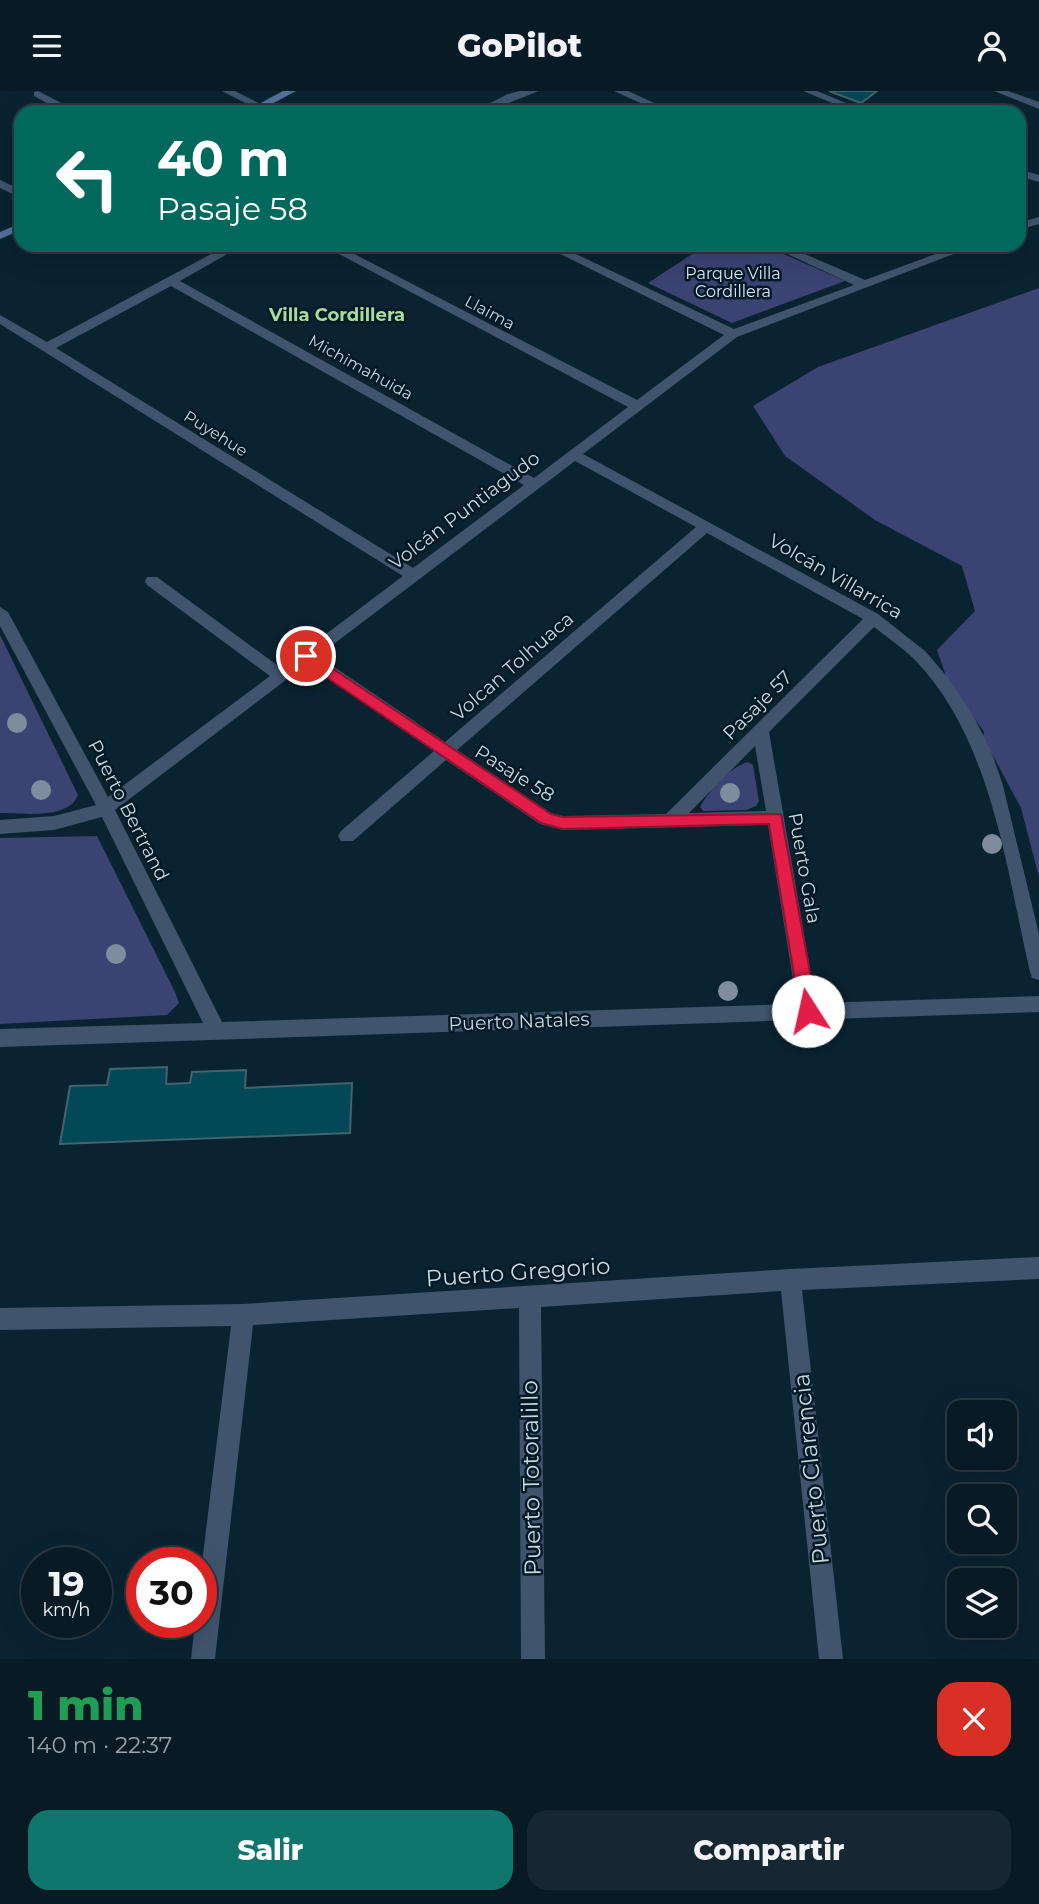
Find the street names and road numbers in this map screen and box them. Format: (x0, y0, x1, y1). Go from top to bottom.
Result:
street label: Llaima (462, 291, 518, 333)
street label: Michimahuida (305, 331, 416, 404)
street label: Puyehue (180, 406, 251, 460)
street label: Volcán Puntiagudo (384, 446, 544, 575)
street label: Volcán Villarrica (765, 529, 907, 624)
street label: Volcan Tolhuaca (446, 607, 578, 726)
street label: Pasaje 57 (718, 666, 797, 745)
street label: Puerto Bertrand (83, 736, 174, 885)
street label: Pasaje 58 (471, 740, 559, 807)
street label: Puerto Gala (783, 811, 826, 925)
street label: Puerto Natales (448, 1008, 590, 1035)
street label: Puerto Gregorio (425, 1252, 611, 1292)
street label: Puerto Clarencia (787, 1372, 835, 1566)
street label: Puerto Totoralillo (515, 1380, 547, 1576)

